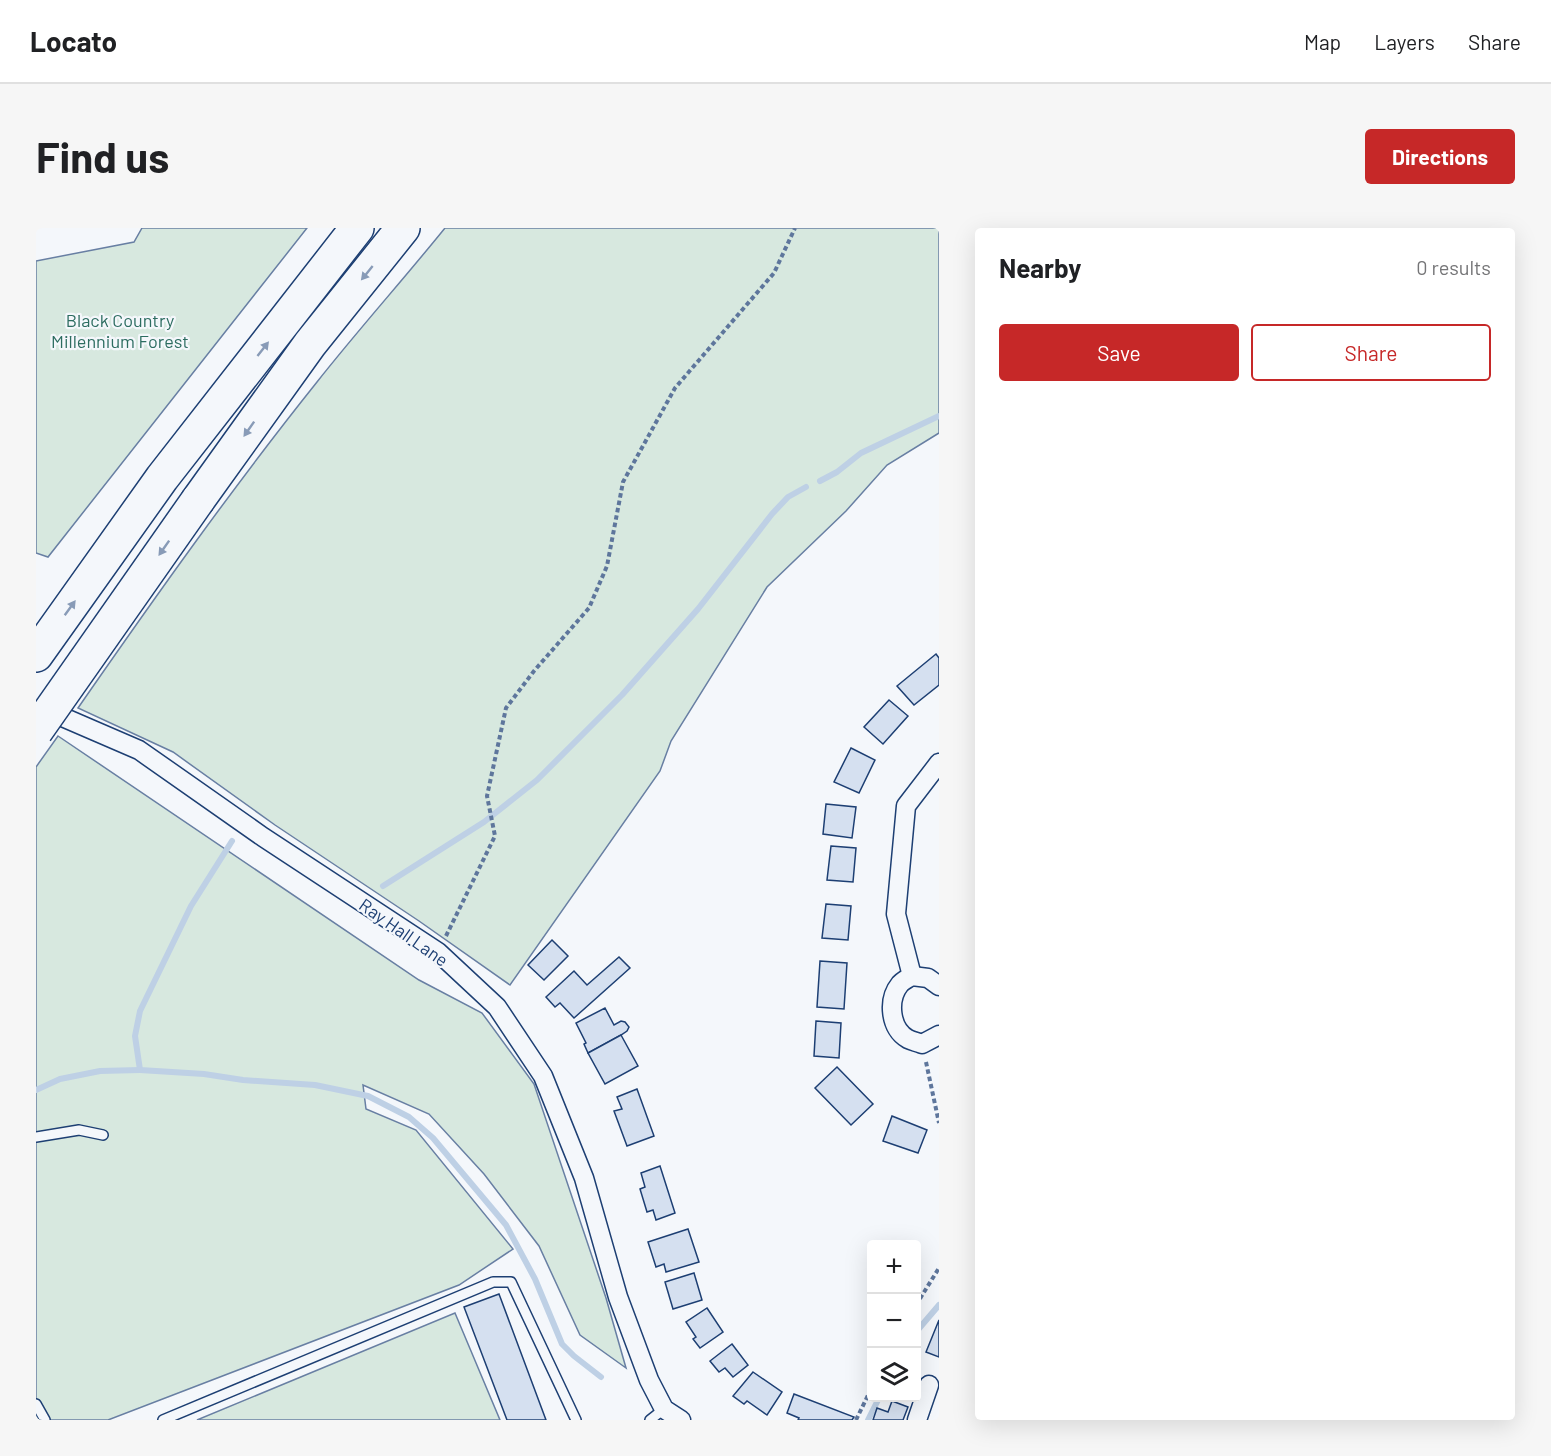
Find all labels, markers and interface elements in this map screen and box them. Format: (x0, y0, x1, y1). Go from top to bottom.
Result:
text: Locato (30, 24, 117, 58)
text: Map (1304, 29, 1341, 54)
text: Layers (1374, 29, 1435, 54)
text: Share (1468, 29, 1521, 54)
button: Directions (1365, 129, 1515, 184)
text: Find us (36, 131, 169, 181)
text: Nearby (999, 252, 1081, 283)
text: 0 results (1416, 255, 1491, 279)
one-way arrow (361, 266, 373, 281)
park label: Black Country Millennium Forest (51, 309, 189, 352)
button: Save (999, 324, 1239, 381)
button: Share (1251, 324, 1491, 381)
one-way arrow (256, 341, 269, 357)
one-way arrow (243, 420, 255, 436)
one-way arrow (158, 540, 170, 556)
one-way arrow (64, 600, 76, 616)
street label: Ray Hall Lane (355, 893, 453, 971)
map controls (867, 1240, 921, 1402)
button: + (867, 1240, 921, 1294)
button: − (867, 1294, 921, 1348)
button: layers (867, 1348, 921, 1402)

